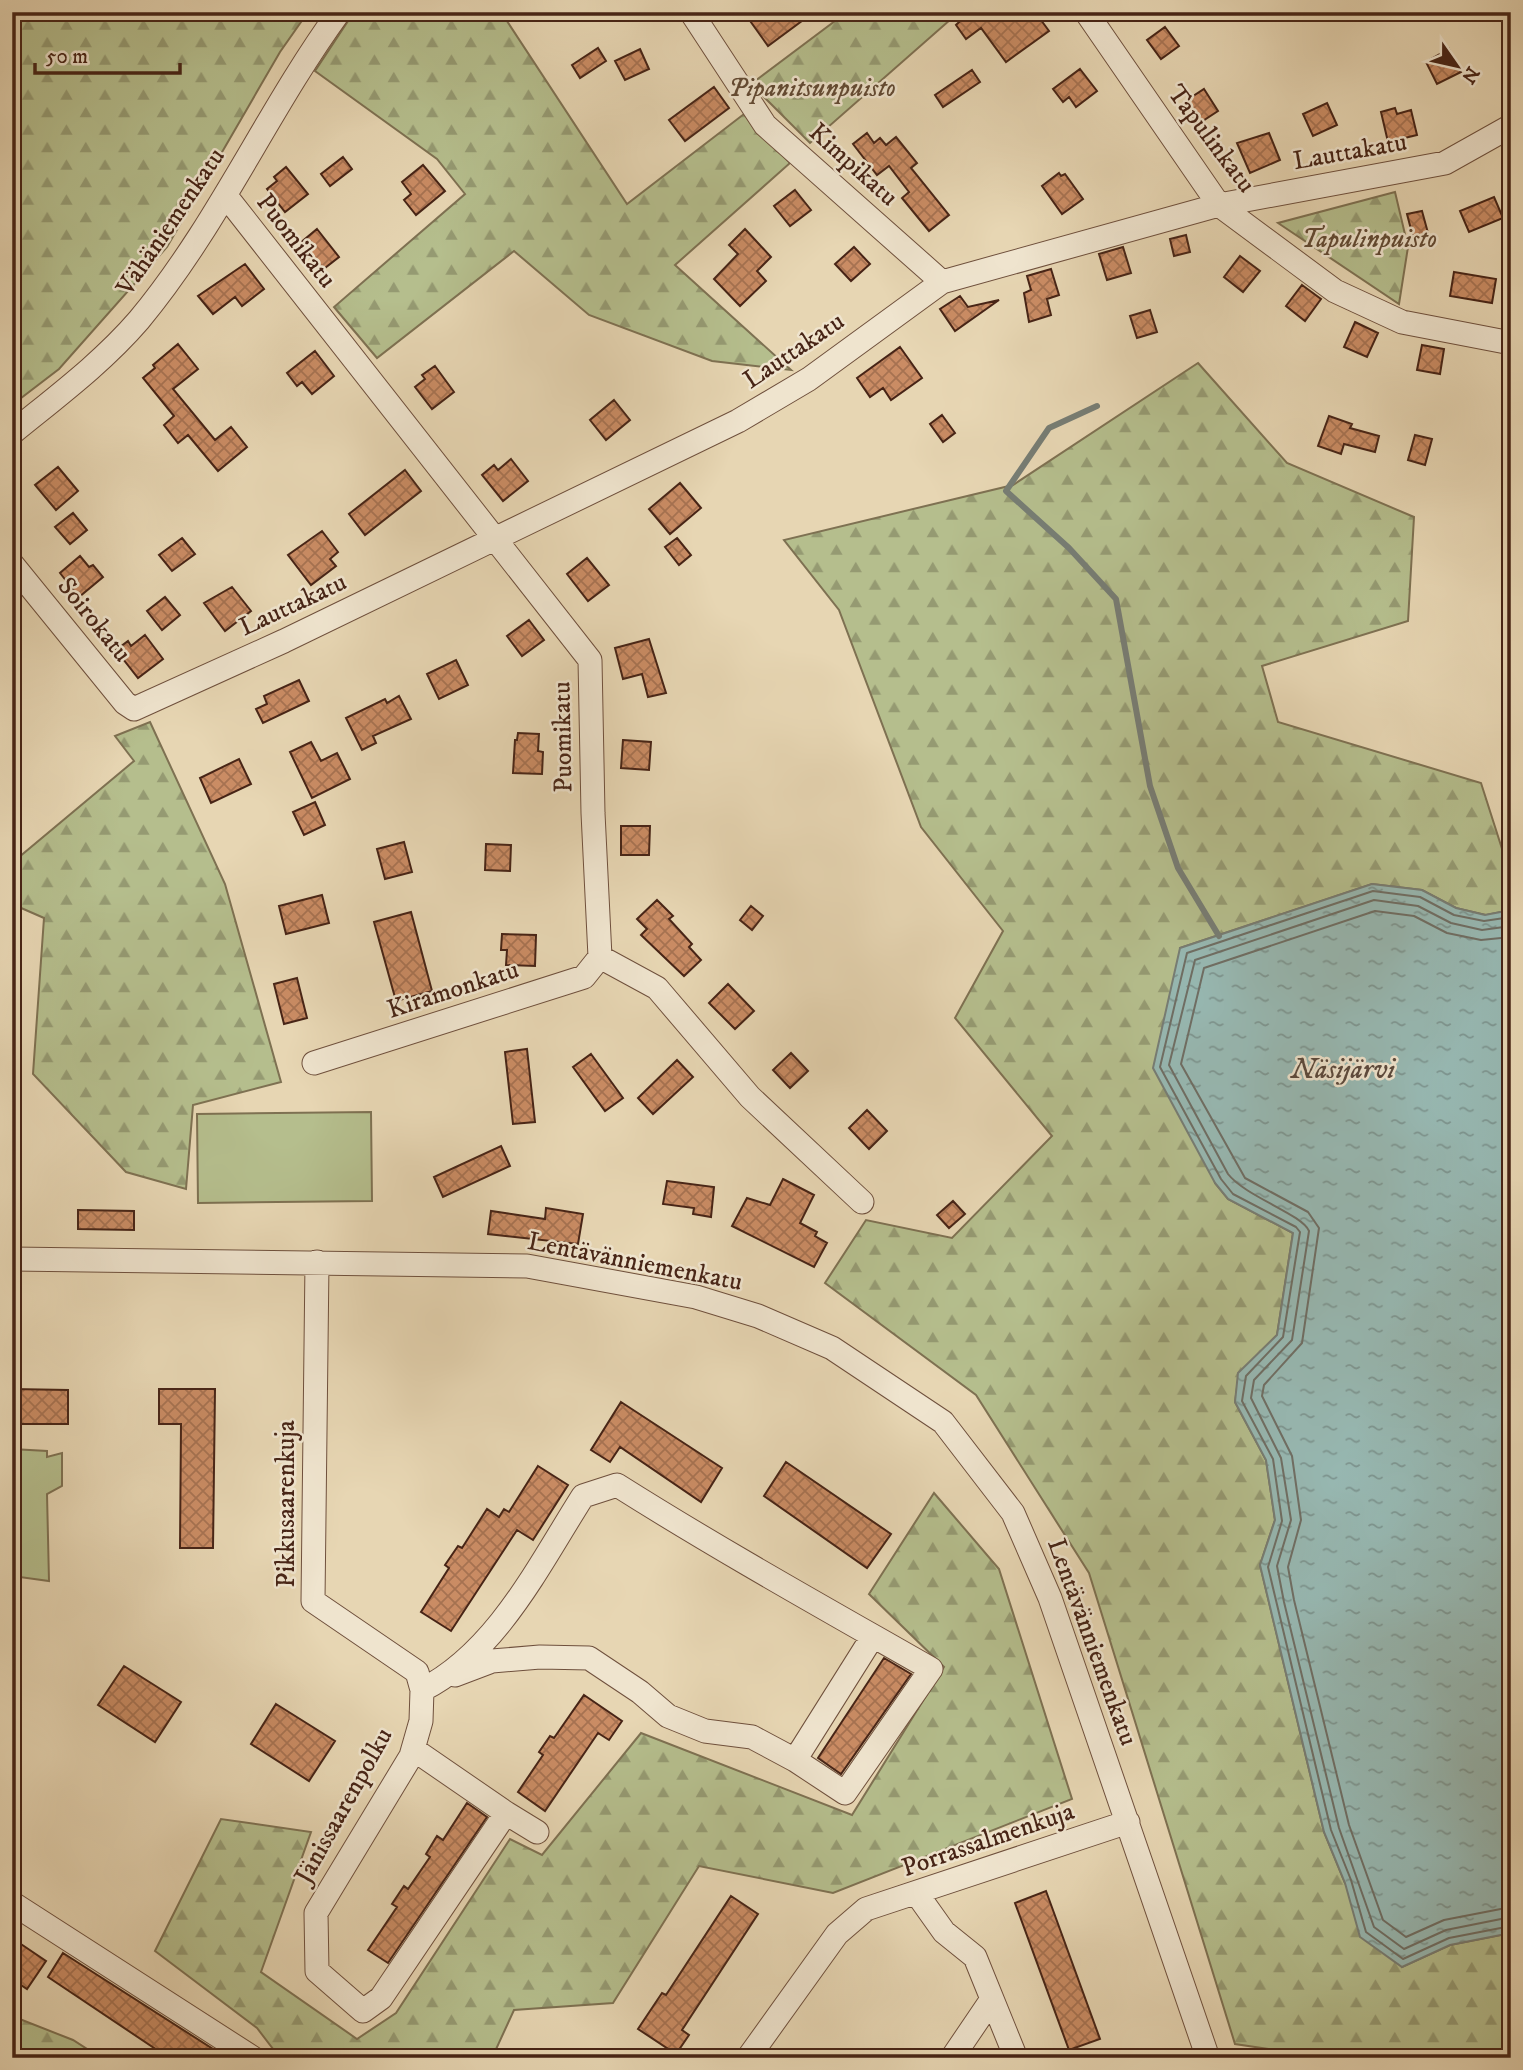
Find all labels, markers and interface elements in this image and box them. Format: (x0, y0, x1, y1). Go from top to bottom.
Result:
scale bar (35, 32, 180, 76)
north arrow (1422, 32, 1492, 102)
text: 50 m (46, 44, 88, 70)
text: N (1456, 62, 1484, 88)
park label: Pipanitsunpuisto (728, 72, 896, 105)
street label: Tapulinkatu (1160, 78, 1262, 200)
street label: Kimpikatu (801, 116, 905, 214)
street label: Lauttakatu (1291, 126, 1409, 178)
street label: Vähäniemenkatu (109, 142, 233, 303)
street label: Puomikatu (249, 187, 343, 295)
park label: Tapulinpuisto (1301, 223, 1437, 256)
street label: Lauttakatu (737, 305, 851, 397)
street label: Lauttakatu (234, 566, 352, 644)
street label: Soirokatu (50, 571, 138, 669)
street label: Puomikatu (546, 681, 580, 793)
street label: Kiramonkatu (383, 953, 523, 1027)
water label: Näsijärvi (1289, 1052, 1396, 1087)
street label: Lentävänniemenkatu (525, 1225, 745, 1299)
street label: Pikkusaarenkuja (270, 1420, 303, 1588)
street label: Lentävänniemenkatu (1039, 1534, 1145, 1750)
street label: Jänissaarenpolku (287, 1722, 401, 1892)
street label: Porrassalmenkuja (897, 1795, 1079, 1885)

